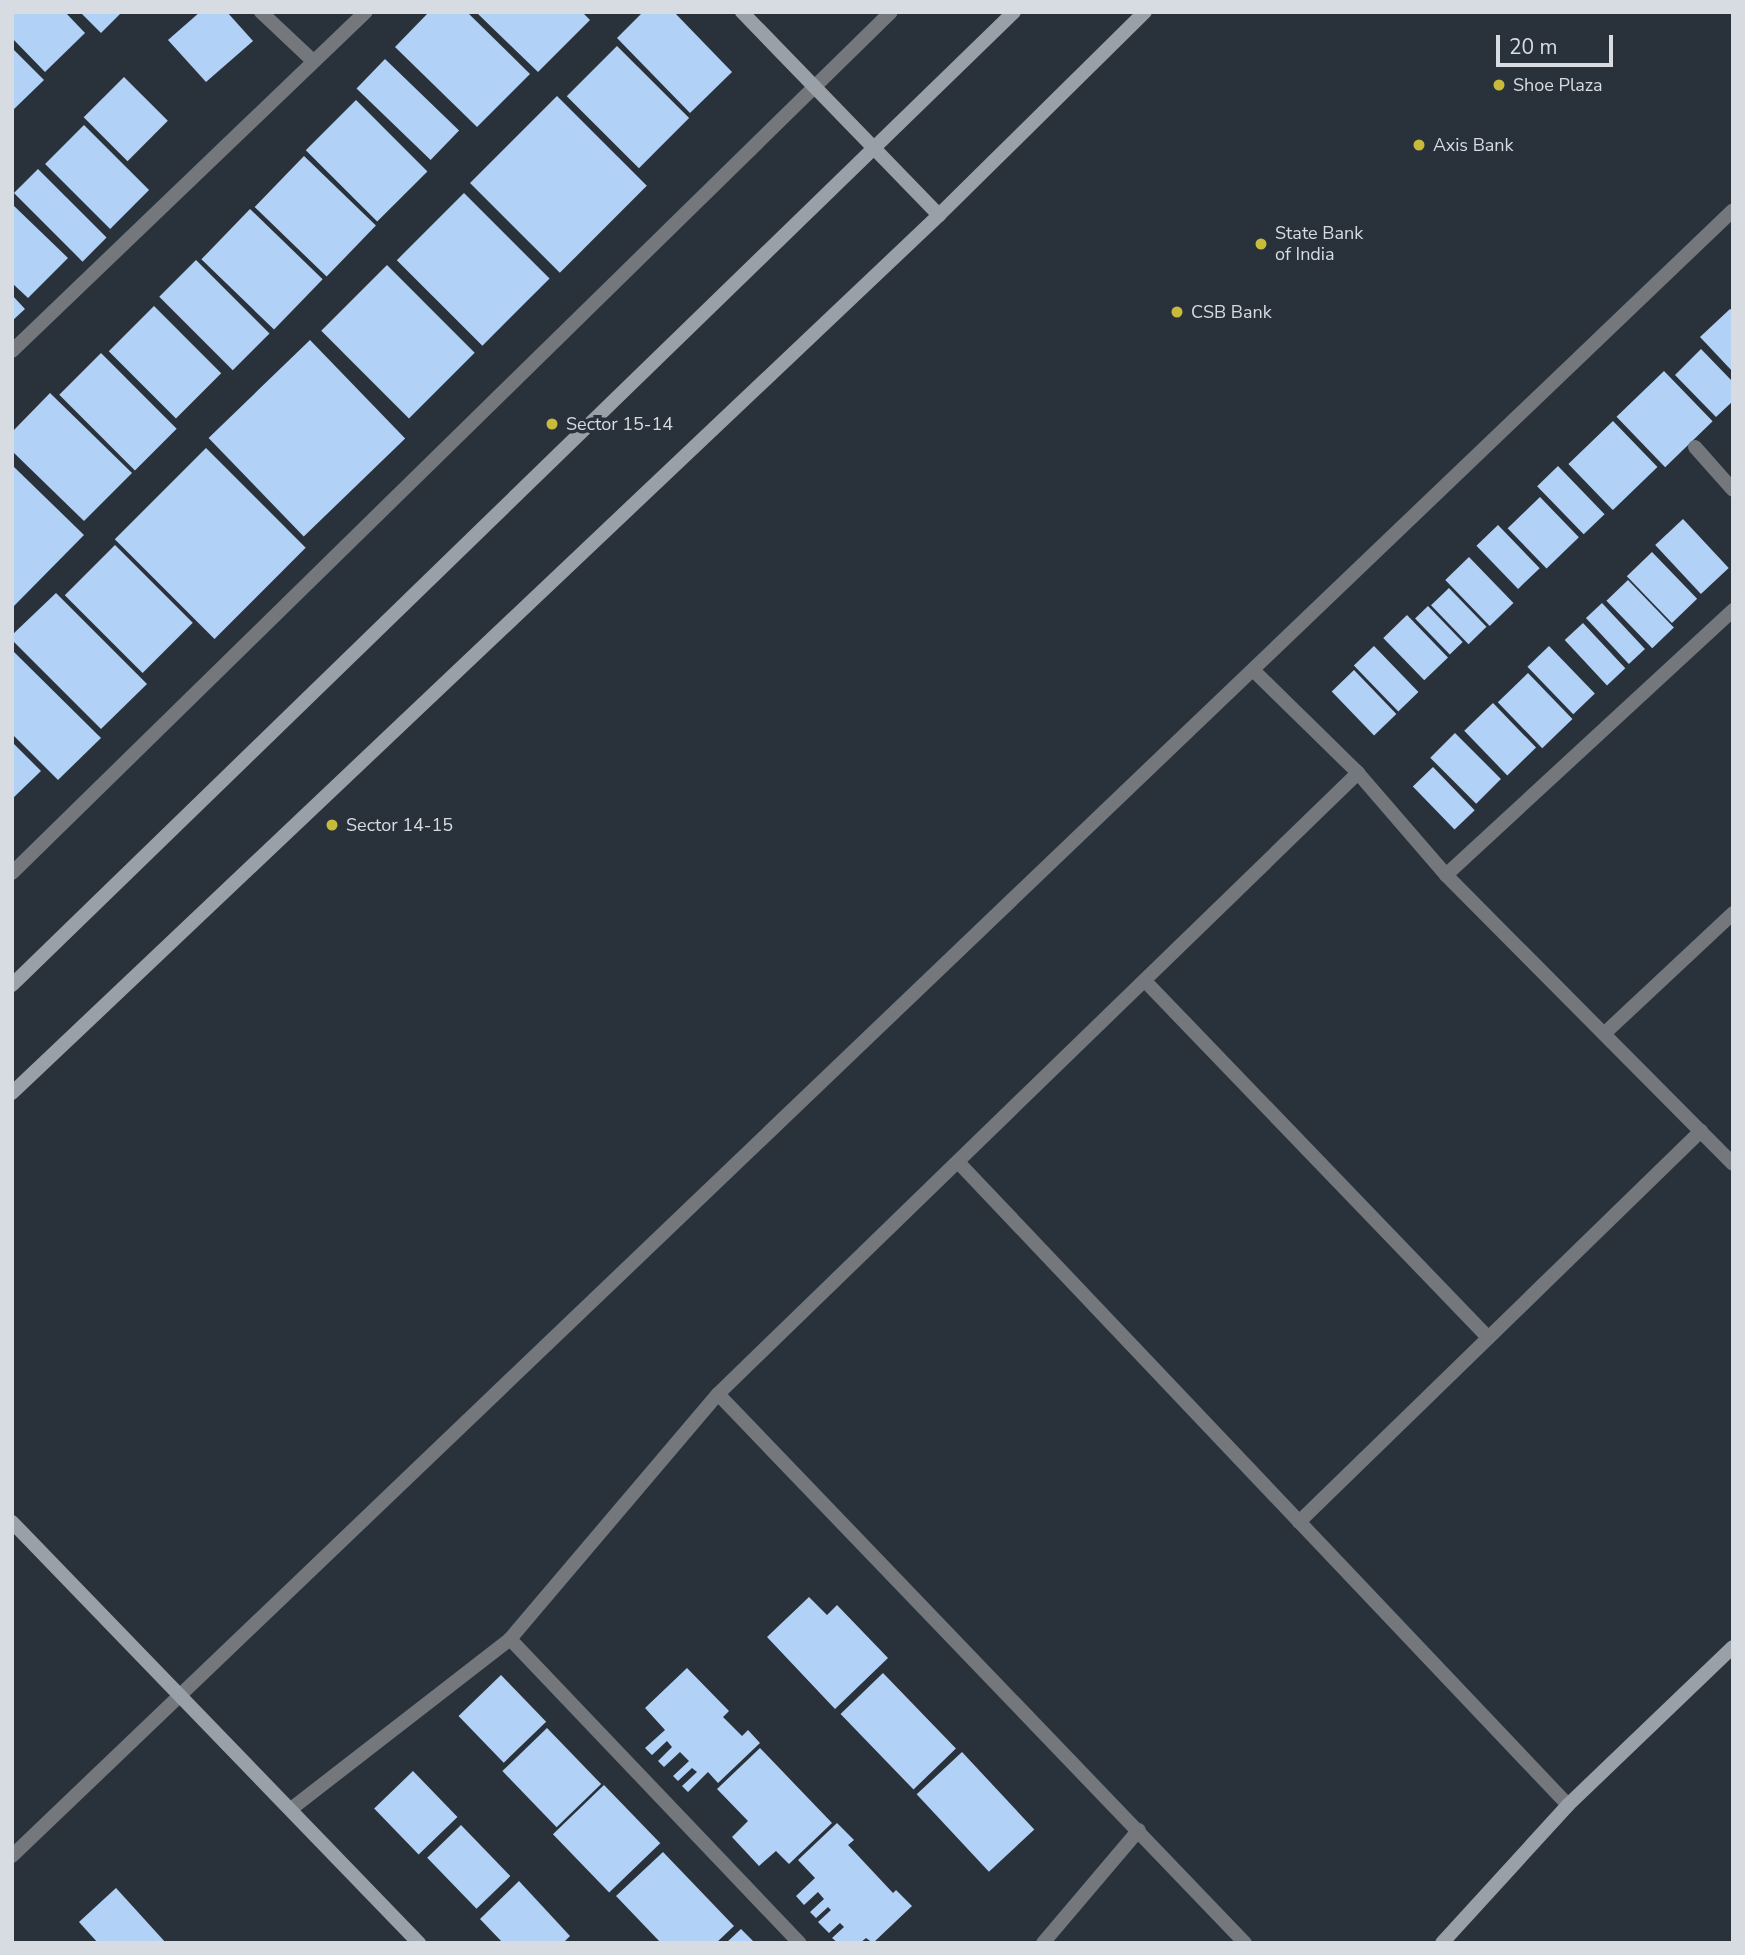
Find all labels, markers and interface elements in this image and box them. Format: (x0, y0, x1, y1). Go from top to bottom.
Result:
scale bar (1500, 21, 1617, 65)
text: 20 m (1509, 33, 1558, 61)
place label: Shoe Plaza (1513, 74, 1603, 96)
marker: Shoe Plaza (1491, 77, 1507, 93)
place label: Axis Bank (1433, 134, 1514, 156)
marker: Axis Bank (1411, 137, 1427, 153)
place label: State Bank of India (1275, 223, 1363, 266)
marker: State Bank of India (1253, 236, 1269, 252)
place label: CSB Bank (1191, 301, 1272, 323)
marker: CSB Bank (1169, 304, 1185, 320)
place label: Sector 15-14 (566, 413, 673, 435)
marker: Sector 15-14 (544, 416, 560, 432)
place label: Sector 14-15 (346, 814, 453, 836)
marker: Sector 14-15 (324, 817, 340, 833)

